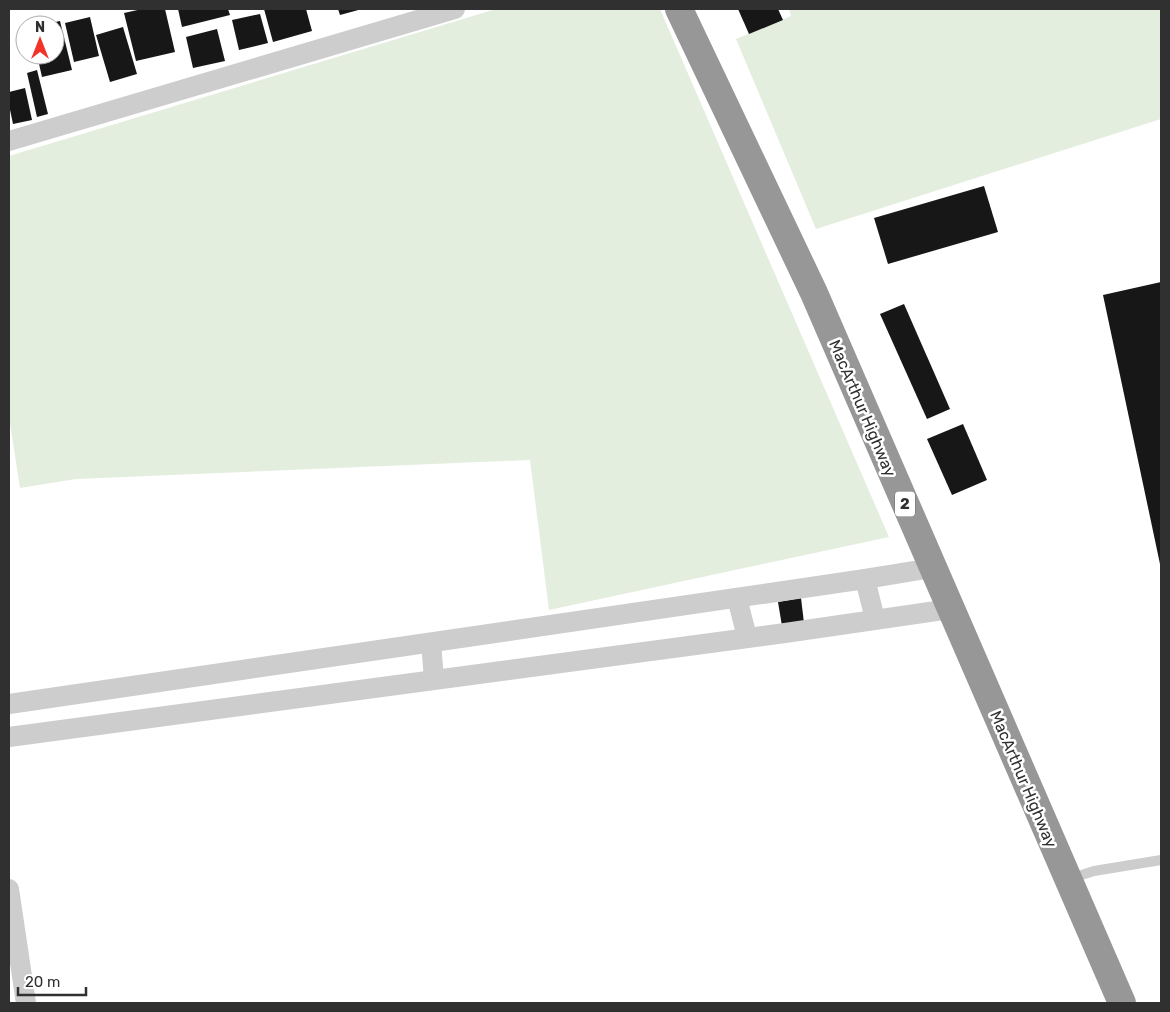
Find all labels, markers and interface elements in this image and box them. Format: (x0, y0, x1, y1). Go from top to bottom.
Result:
north arrow (15, 15, 65, 65)
text: N (35, 19, 45, 36)
street label: MacArthur Highway (825, 337, 900, 480)
road number: 2 (895, 492, 915, 516)
street label: MacArthur Highway (986, 708, 1061, 851)
scale bar (18, 964, 85, 996)
text: 20 m (25, 973, 60, 991)

